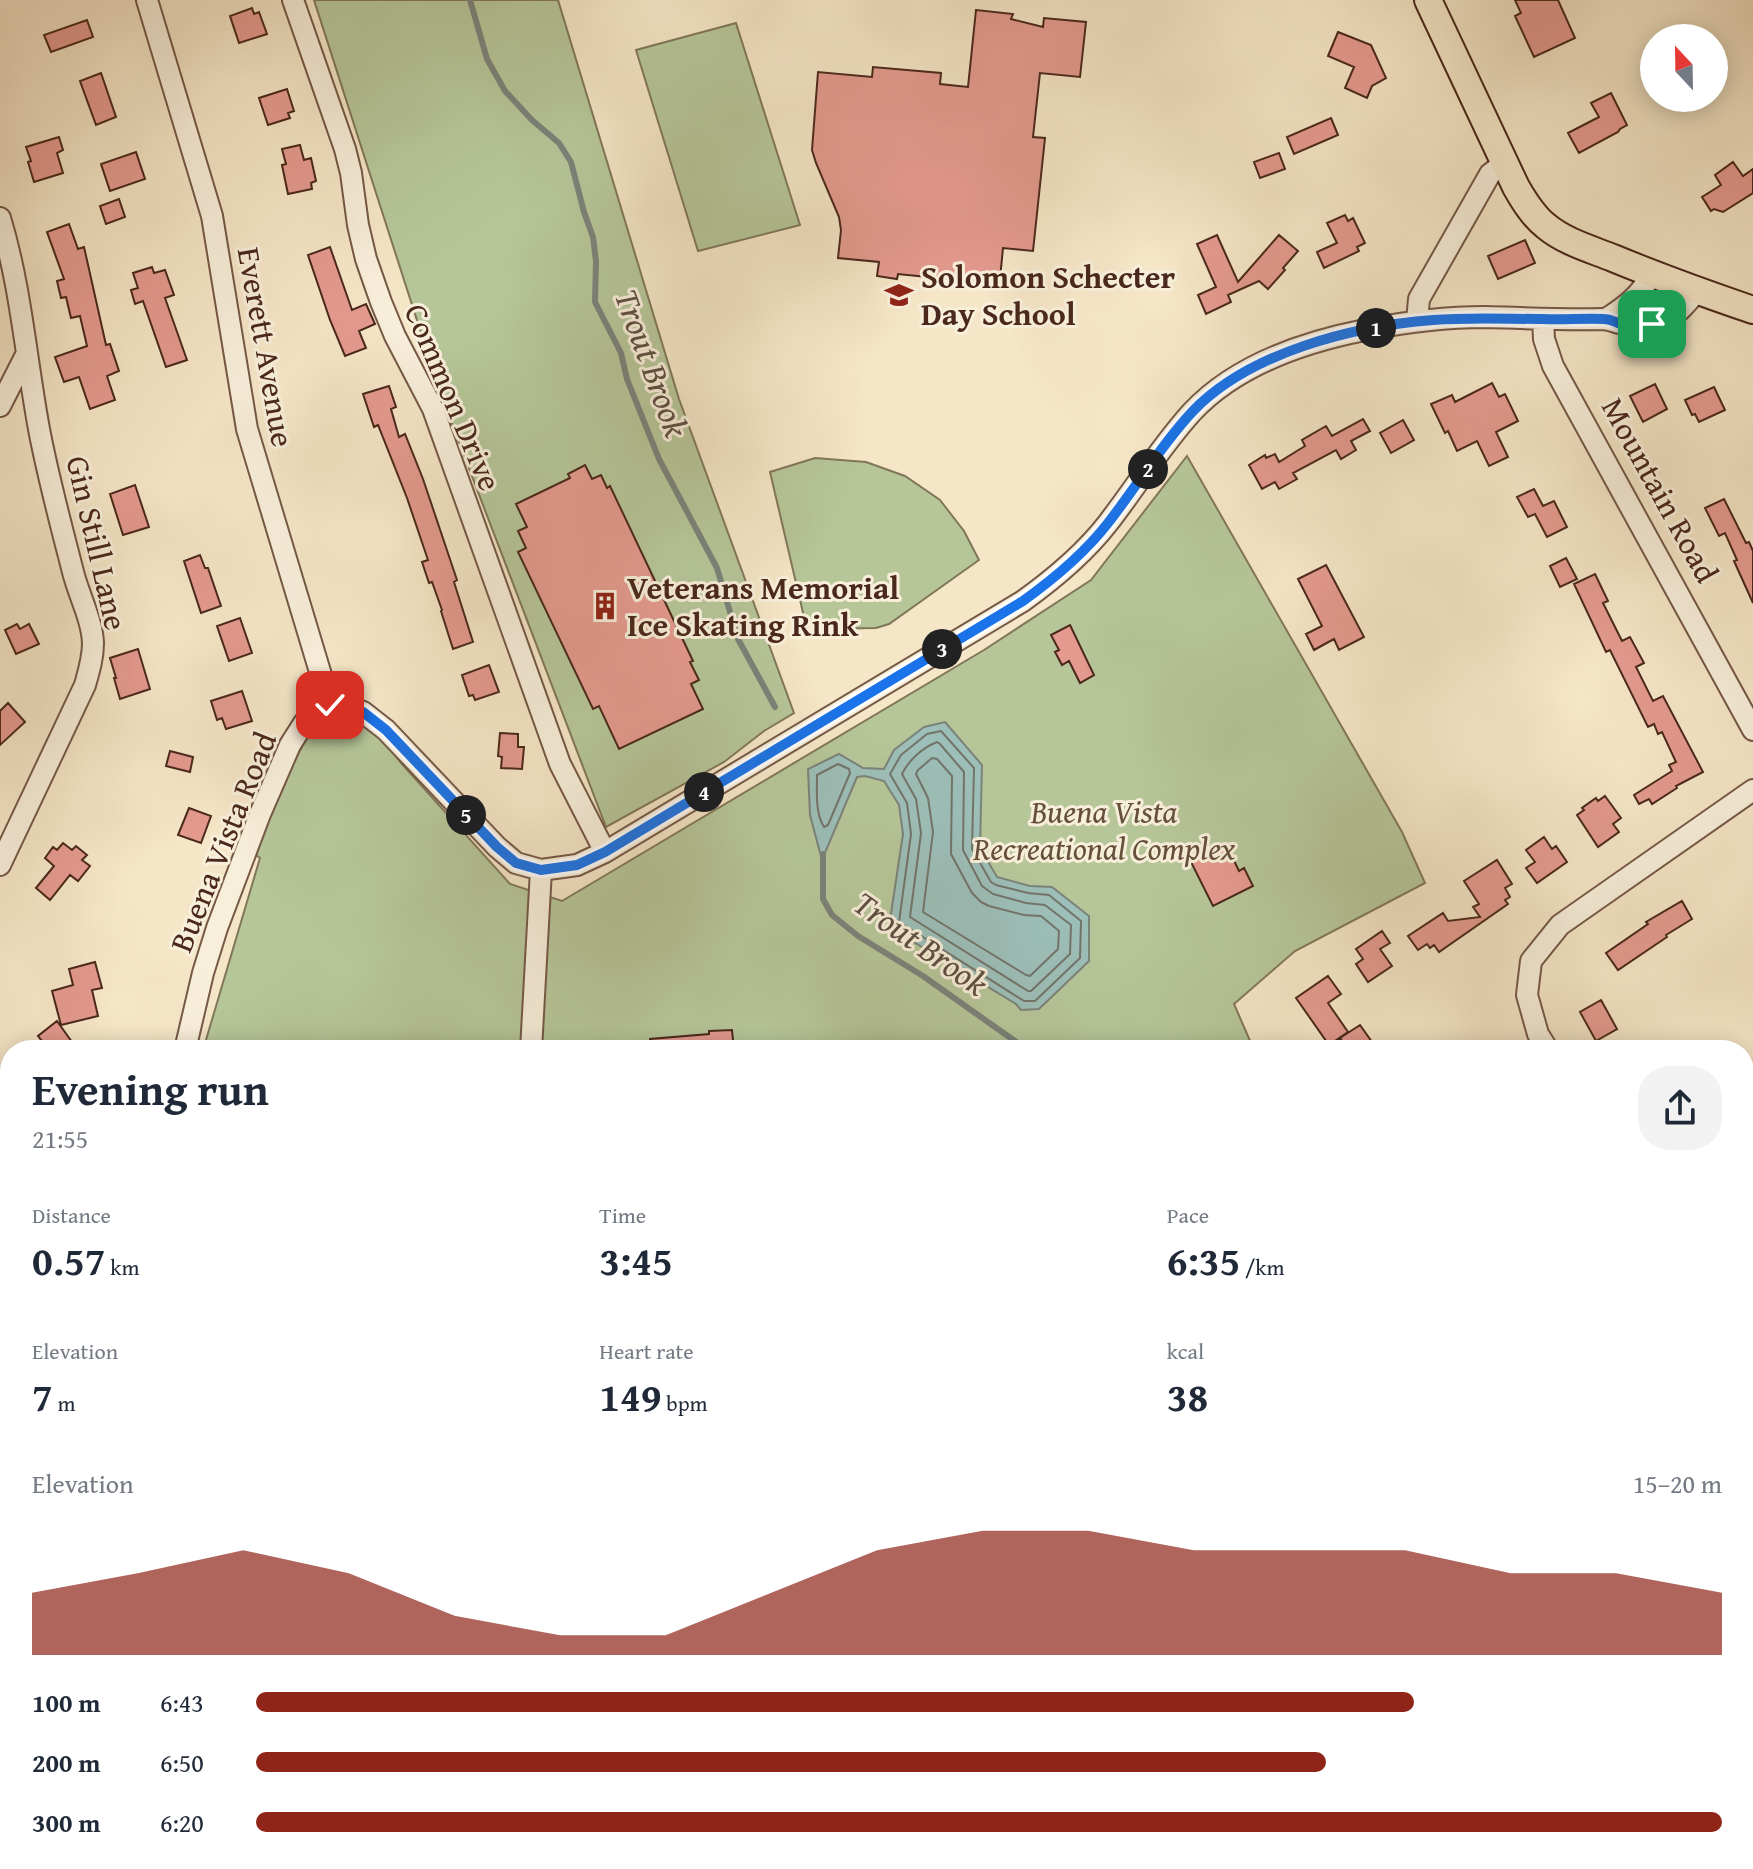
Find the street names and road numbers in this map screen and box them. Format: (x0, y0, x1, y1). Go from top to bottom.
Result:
street label: Everett Avenue (226, 243, 307, 450)
street label: Common Drive (393, 296, 514, 498)
street label: Mountain Road (1590, 389, 1731, 591)
street label: Gin Still Lane (55, 451, 140, 635)
street label: Buena Vista Road (157, 725, 288, 959)

